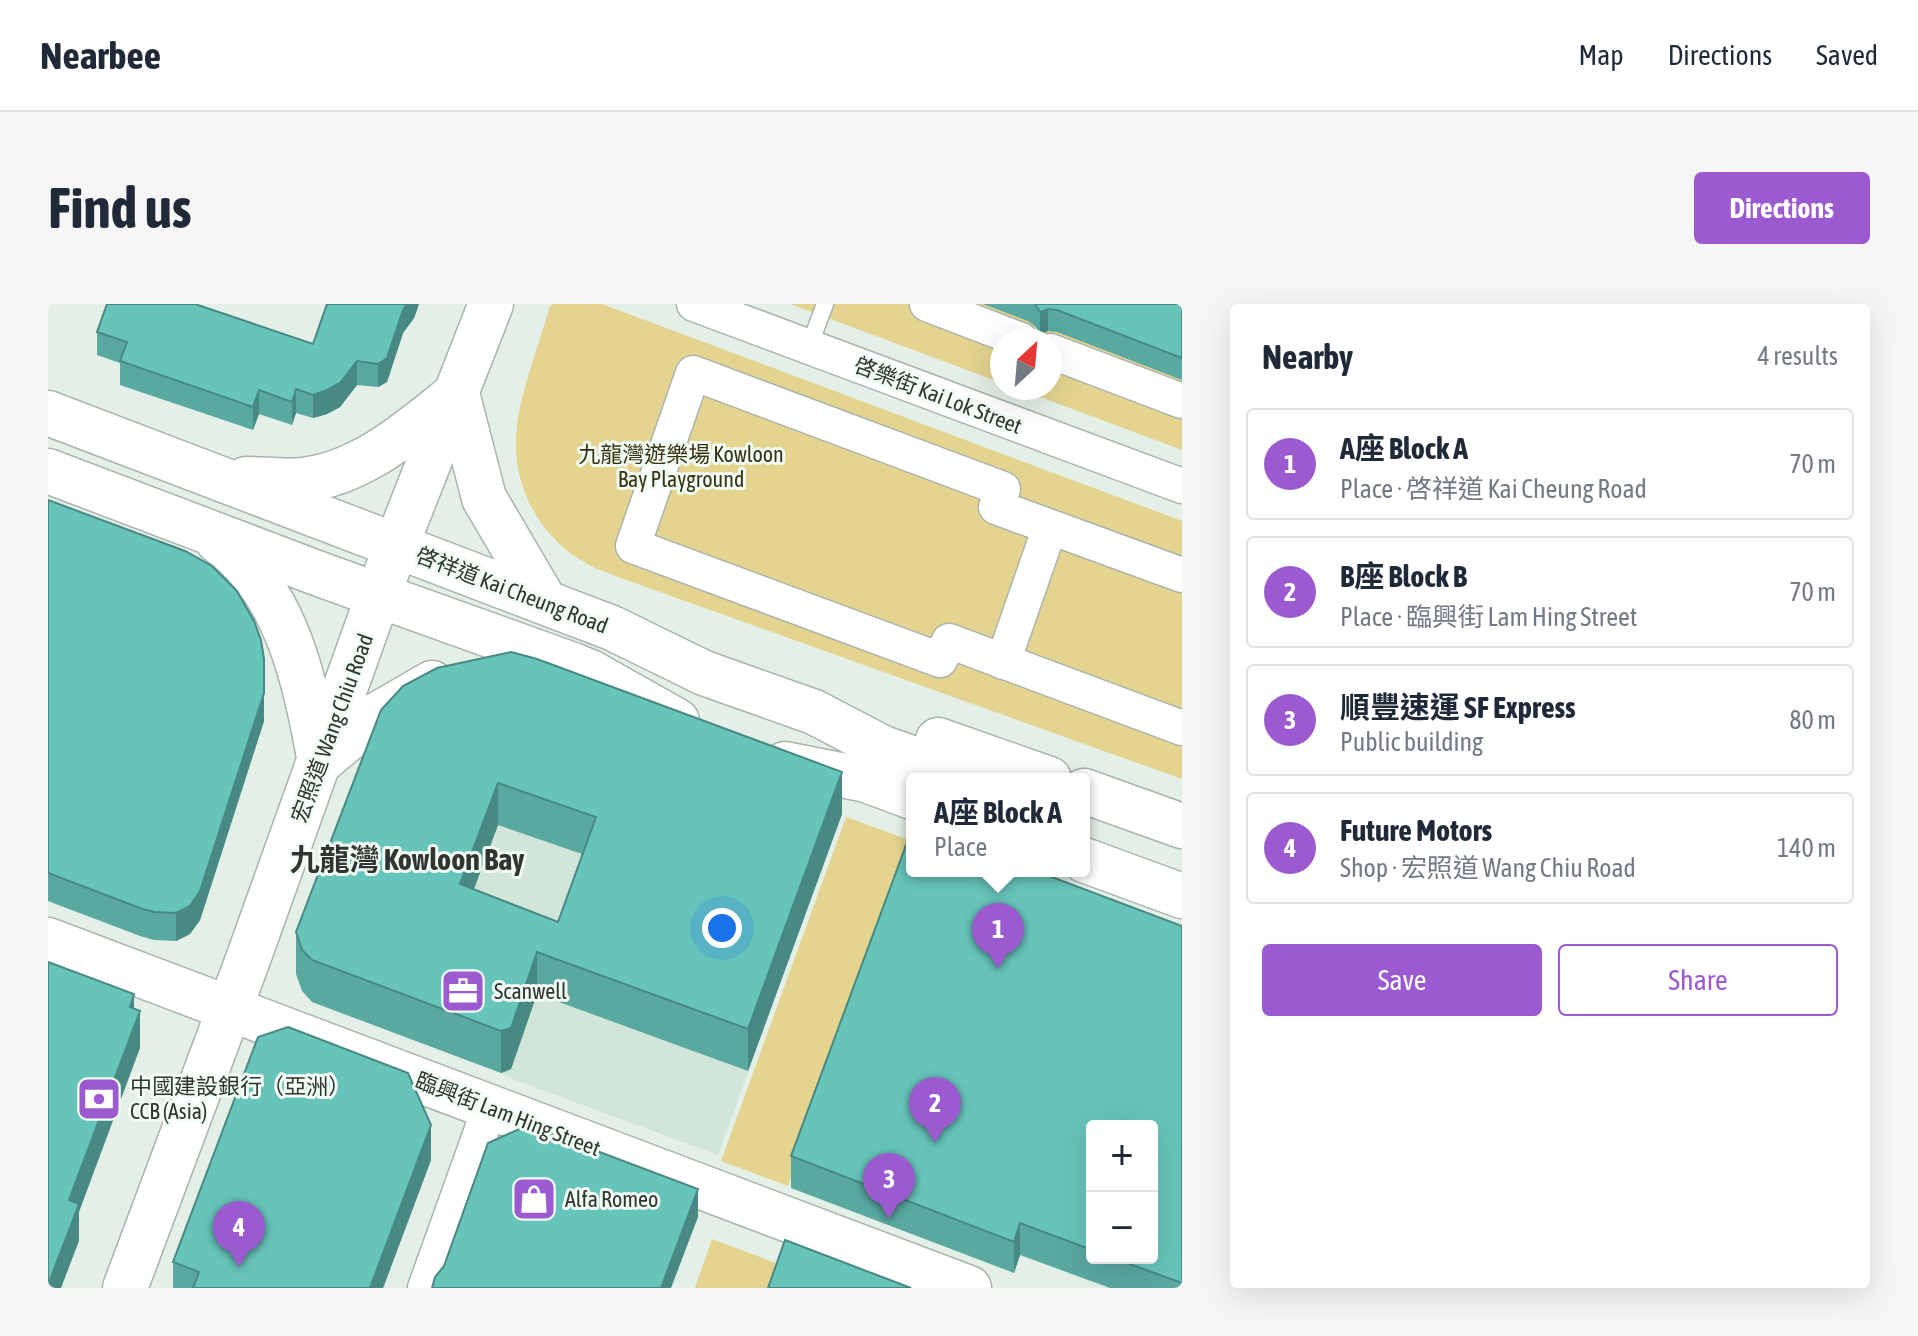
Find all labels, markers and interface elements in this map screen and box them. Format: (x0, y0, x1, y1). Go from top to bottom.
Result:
text: Nearbee (40, 34, 161, 77)
text: Map (1579, 39, 1624, 71)
text: Directions (1668, 39, 1772, 71)
text: Saved (1816, 39, 1878, 71)
button: Directions (1694, 172, 1870, 244)
text: Find us (48, 176, 192, 240)
north arrow (990, 328, 1062, 400)
text: Nearby (1262, 337, 1353, 376)
text: 4 results (1757, 341, 1838, 371)
street label: 啓樂街 Kai Lok Street (850, 351, 1026, 439)
text: A座 Block A (1340, 431, 1468, 465)
park label: 九龍灣遊樂場 Kowloon Bay Playground (578, 441, 784, 492)
text: 1 (1284, 449, 1296, 479)
text: 70 m (1789, 449, 1836, 479)
text: Place · 啓祥道 Kai Cheung Road (1340, 474, 1647, 504)
street label: 啓祥道 Kai Cheung Road (412, 541, 612, 639)
text: B座 Block B (1340, 559, 1467, 593)
text: 2 (1284, 577, 1296, 607)
text: 70 m (1789, 577, 1836, 607)
text: Place · 臨興街 Lam Hing Street (1340, 602, 1637, 632)
street label: 宏照道 Wang Chiu Road (286, 630, 378, 826)
text: 順豐速運 SF Express (1340, 690, 1576, 724)
text: 3 (1284, 705, 1296, 735)
text: 80 m (1789, 705, 1836, 735)
text: Public building (1340, 727, 1483, 757)
popup (906, 773, 1090, 877)
text: A座 Block A (934, 795, 1062, 829)
text: Future Motors (1340, 813, 1492, 847)
text: Place (934, 832, 987, 862)
text: 4 (1284, 833, 1296, 863)
text: 140 m (1777, 833, 1836, 863)
district label: 九龍灣 Kowloon Bay (290, 842, 525, 876)
text: Shop · 宏照道 Wang Chiu Road (1340, 853, 1636, 883)
pin: 1 (972, 903, 1024, 969)
your location (702, 908, 742, 948)
button: Save (1262, 944, 1542, 1016)
button: Share (1558, 944, 1838, 1016)
office icon: Scanwell (439, 967, 487, 1015)
place label: Scanwell (494, 978, 567, 1004)
street label: 臨興街 Lam Hing Street (412, 1067, 604, 1161)
place label: 中國建設銀行（亞洲） CCB (Asia) (130, 1073, 350, 1124)
bank icon: 中國建設銀行（亞洲） CCB (Asia) (75, 1075, 123, 1123)
pin: 2 (909, 1077, 961, 1143)
map controls (1086, 1120, 1158, 1264)
button: + (1086, 1120, 1158, 1192)
pin: 3 (863, 1153, 915, 1219)
shop icon: Alfa Romeo (510, 1175, 558, 1223)
place label: Alfa Romeo (565, 1186, 658, 1212)
button: − (1086, 1192, 1158, 1264)
pin: 4 (213, 1201, 265, 1267)

